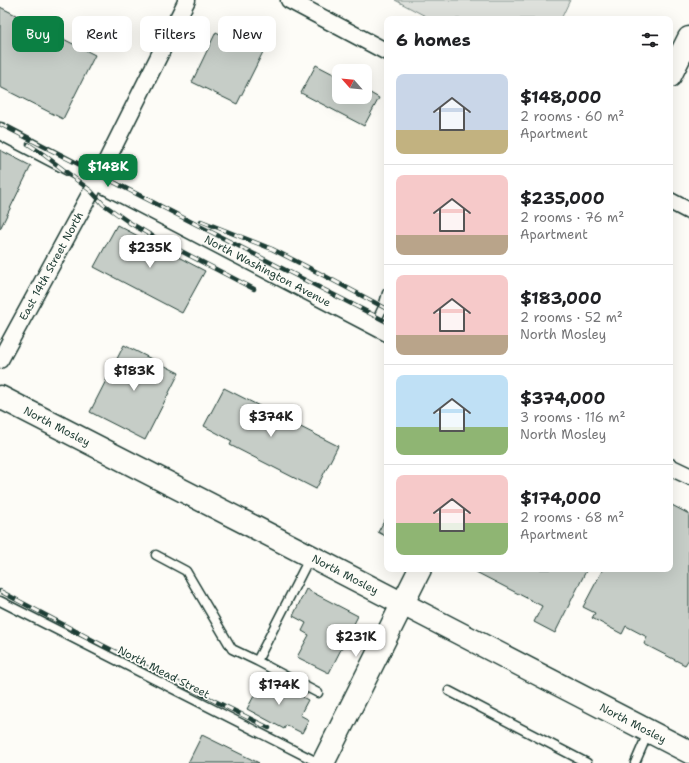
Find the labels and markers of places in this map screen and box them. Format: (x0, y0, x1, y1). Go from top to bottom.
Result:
pin: $148K (80, 154, 136, 188)
pin: $235K (122, 235, 178, 269)
pin: $183K (106, 358, 162, 392)
pin: $374K (243, 404, 299, 438)
pin: $231K (328, 624, 384, 658)
pin: $174K (251, 672, 307, 706)

